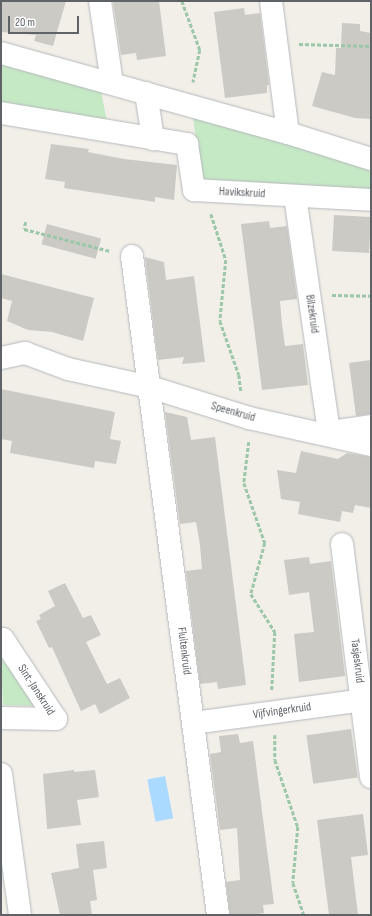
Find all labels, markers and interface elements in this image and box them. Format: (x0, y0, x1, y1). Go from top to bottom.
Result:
scale bar (10, 8, 81, 34)
text: 20 m (15, 15, 35, 30)
street label: Havikskruid (218, 185, 266, 201)
street label: Bilzekruid (302, 294, 322, 334)
street label: Speenkruid (209, 399, 257, 425)
street label: Fluitenkruid (174, 626, 194, 676)
street label: Tasjeskruid (347, 638, 367, 684)
street label: Sint-Janskruid (14, 662, 58, 718)
street label: Vijfvingerkruid (252, 700, 312, 722)

